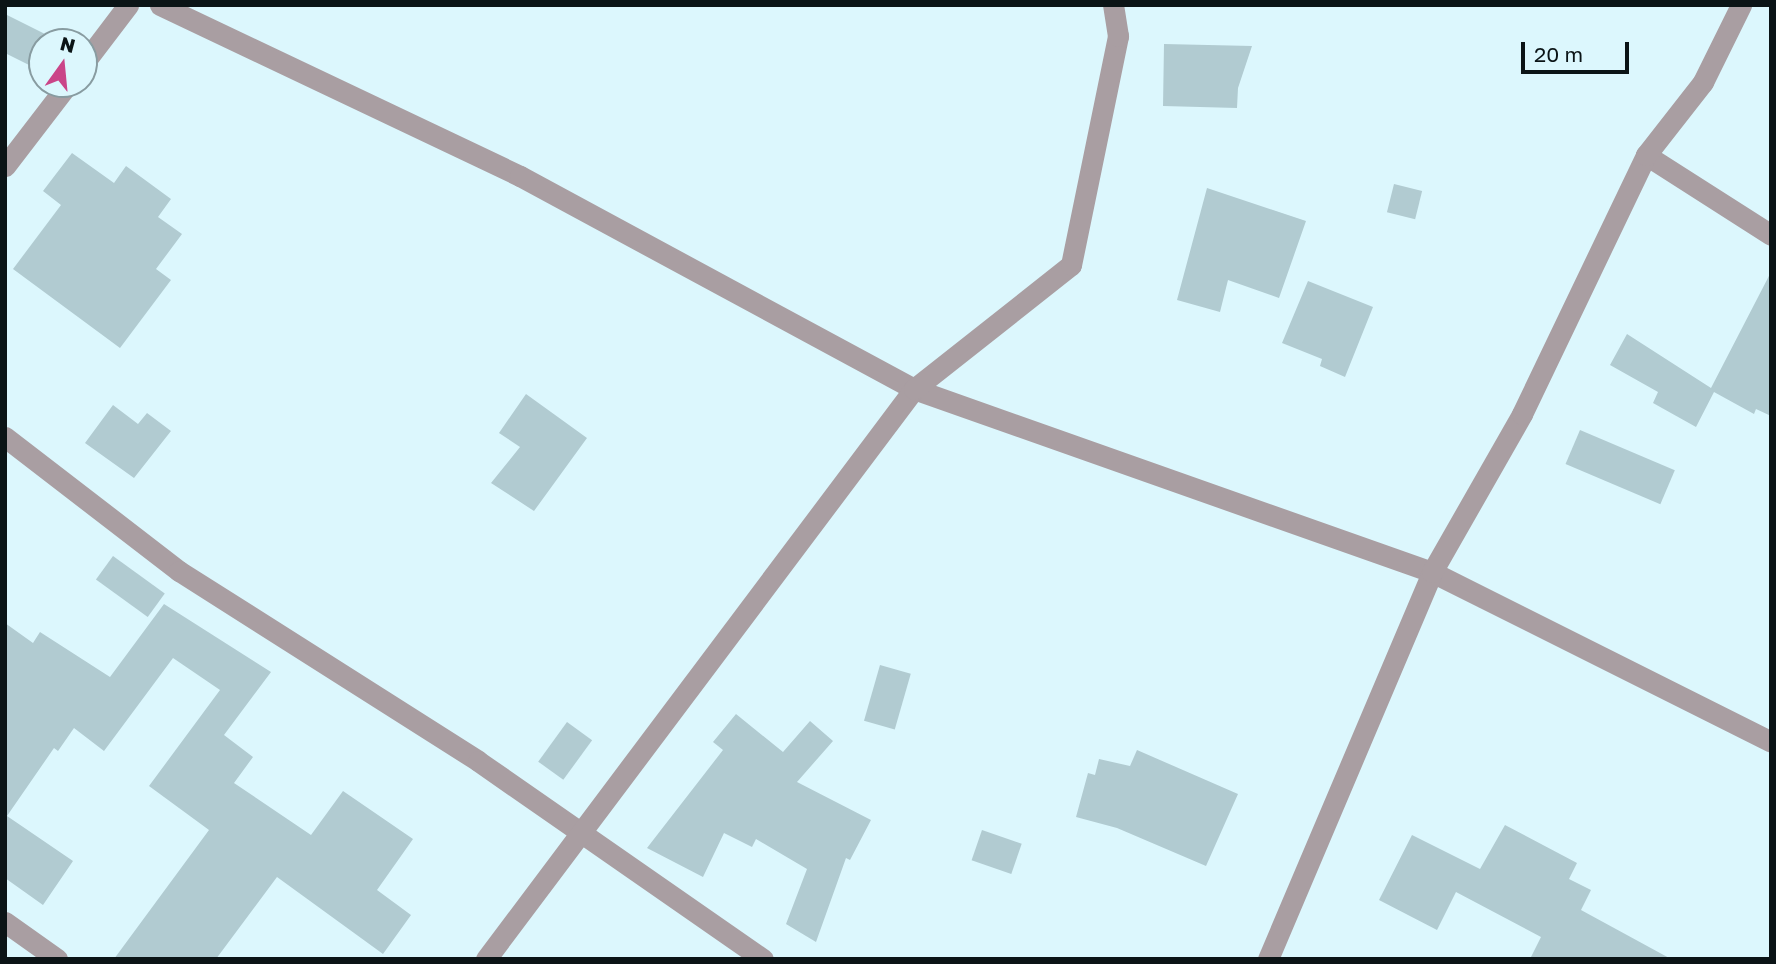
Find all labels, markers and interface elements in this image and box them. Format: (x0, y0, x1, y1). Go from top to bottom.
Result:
north arrow (28, 28, 98, 98)
scale bar (1524, 28, 1632, 72)
text: N (58, 31, 78, 57)
text: 20 m (1534, 41, 1583, 67)

